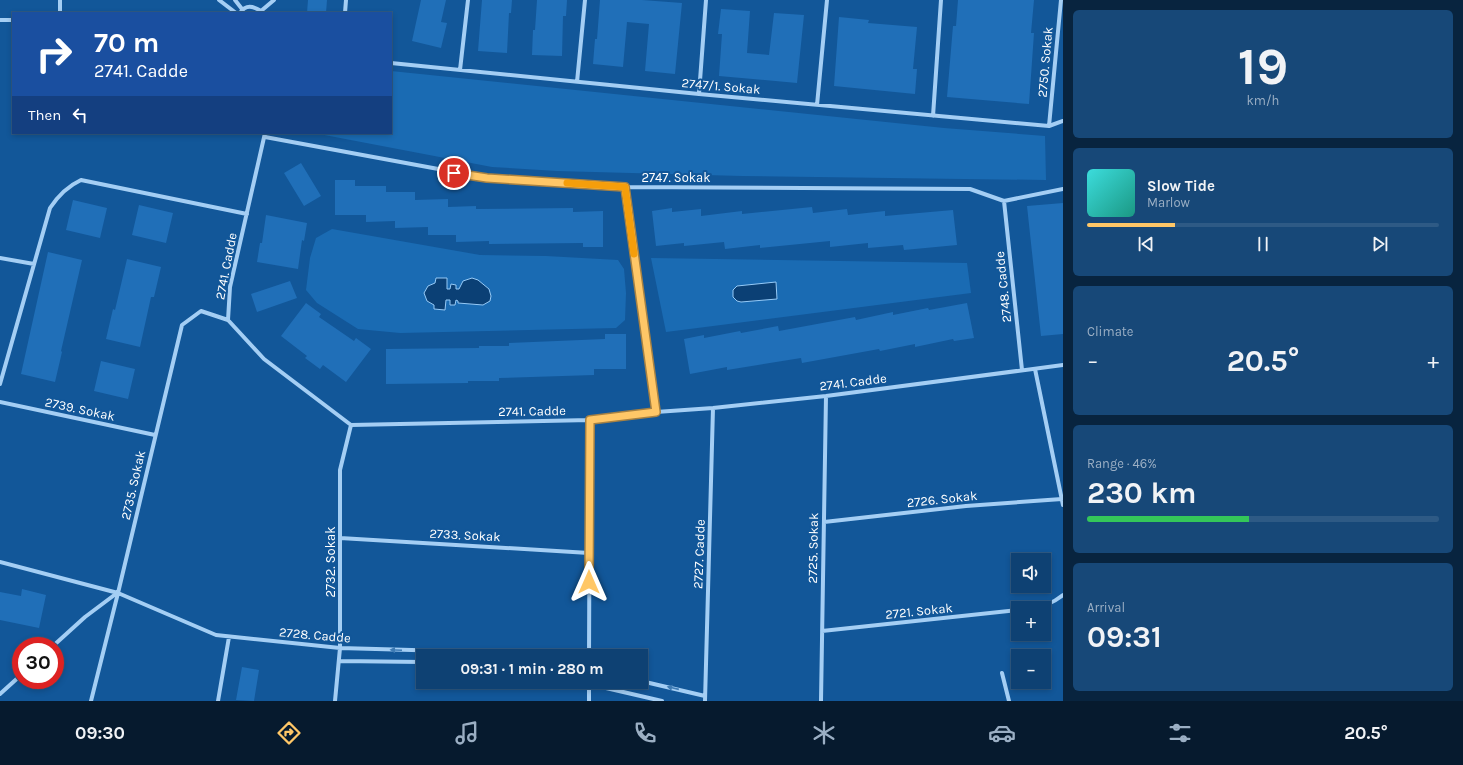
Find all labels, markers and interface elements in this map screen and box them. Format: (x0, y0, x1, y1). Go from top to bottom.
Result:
text: 70 m (94, 26, 159, 59)
street label: 2750. Sokak (1034, 26, 1056, 98)
icon: right (28, 28, 80, 80)
text: 19 (1238, 36, 1288, 97)
text: 2741. Cadde (94, 60, 188, 82)
street label: 2747/1. Sokak (681, 75, 761, 97)
text: km/h (1247, 93, 1279, 108)
icon: left (69, 104, 91, 126)
text: Then (28, 106, 61, 124)
pin (437, 156, 471, 190)
icon: arrive (443, 162, 465, 184)
street label: 2747. Sokak (641, 170, 711, 185)
text: Slow Tide (1147, 177, 1215, 195)
text: Marlow (1147, 195, 1190, 210)
street label: 2741. Cadde (212, 231, 240, 301)
icon: previous (1135, 233, 1157, 255)
icon: pause (1252, 233, 1274, 255)
icon: next (1369, 233, 1391, 255)
street label: 2748. Cadde (992, 250, 1014, 323)
text: Climate (1087, 324, 1133, 339)
text: 20.5° (1227, 343, 1299, 379)
text: − (1087, 348, 1099, 374)
text: + (1427, 348, 1439, 374)
street label: 2741. Cadde (818, 370, 888, 394)
street label: 2739. Sokak (44, 394, 116, 424)
street label: 2741. Cadde (498, 403, 566, 419)
street label: 2735. Sokak (118, 449, 148, 521)
text: Range · 46% (1087, 456, 1157, 471)
text: 230 km (1087, 475, 1197, 511)
street label: 2726. Sokak (906, 488, 978, 510)
street label: 2725. Sokak (805, 513, 821, 583)
street label: 2727. Cadde (690, 518, 708, 589)
street label: 2732. Sokak (323, 526, 338, 598)
street label: 2733. Sokak (429, 526, 501, 544)
map controls (1011, 553, 1051, 689)
button: sound (1011, 553, 1051, 593)
position arrow (568, 561, 610, 603)
street label: 2721. Sokak (885, 600, 953, 622)
text: Arrival (1087, 600, 1125, 615)
button: + (1011, 601, 1051, 641)
text: 09:31 (1087, 619, 1162, 655)
street label: 2728. Cadde (279, 624, 352, 646)
speed limit sign: 30 (12, 637, 64, 689)
one-way arrow (390, 646, 402, 653)
button: − (1011, 649, 1051, 689)
text: 09:31 · 1 min · 280 m (461, 660, 603, 678)
one-way arrow (667, 685, 679, 691)
icon: directions (275, 719, 303, 747)
icon: music (453, 719, 481, 747)
icon: phone (631, 719, 659, 747)
icon: climate (810, 719, 838, 747)
icon: car (988, 719, 1016, 747)
icon: filters (1166, 719, 1194, 747)
text: 09:30 (75, 722, 125, 744)
text: 20.5° (1344, 722, 1388, 744)

